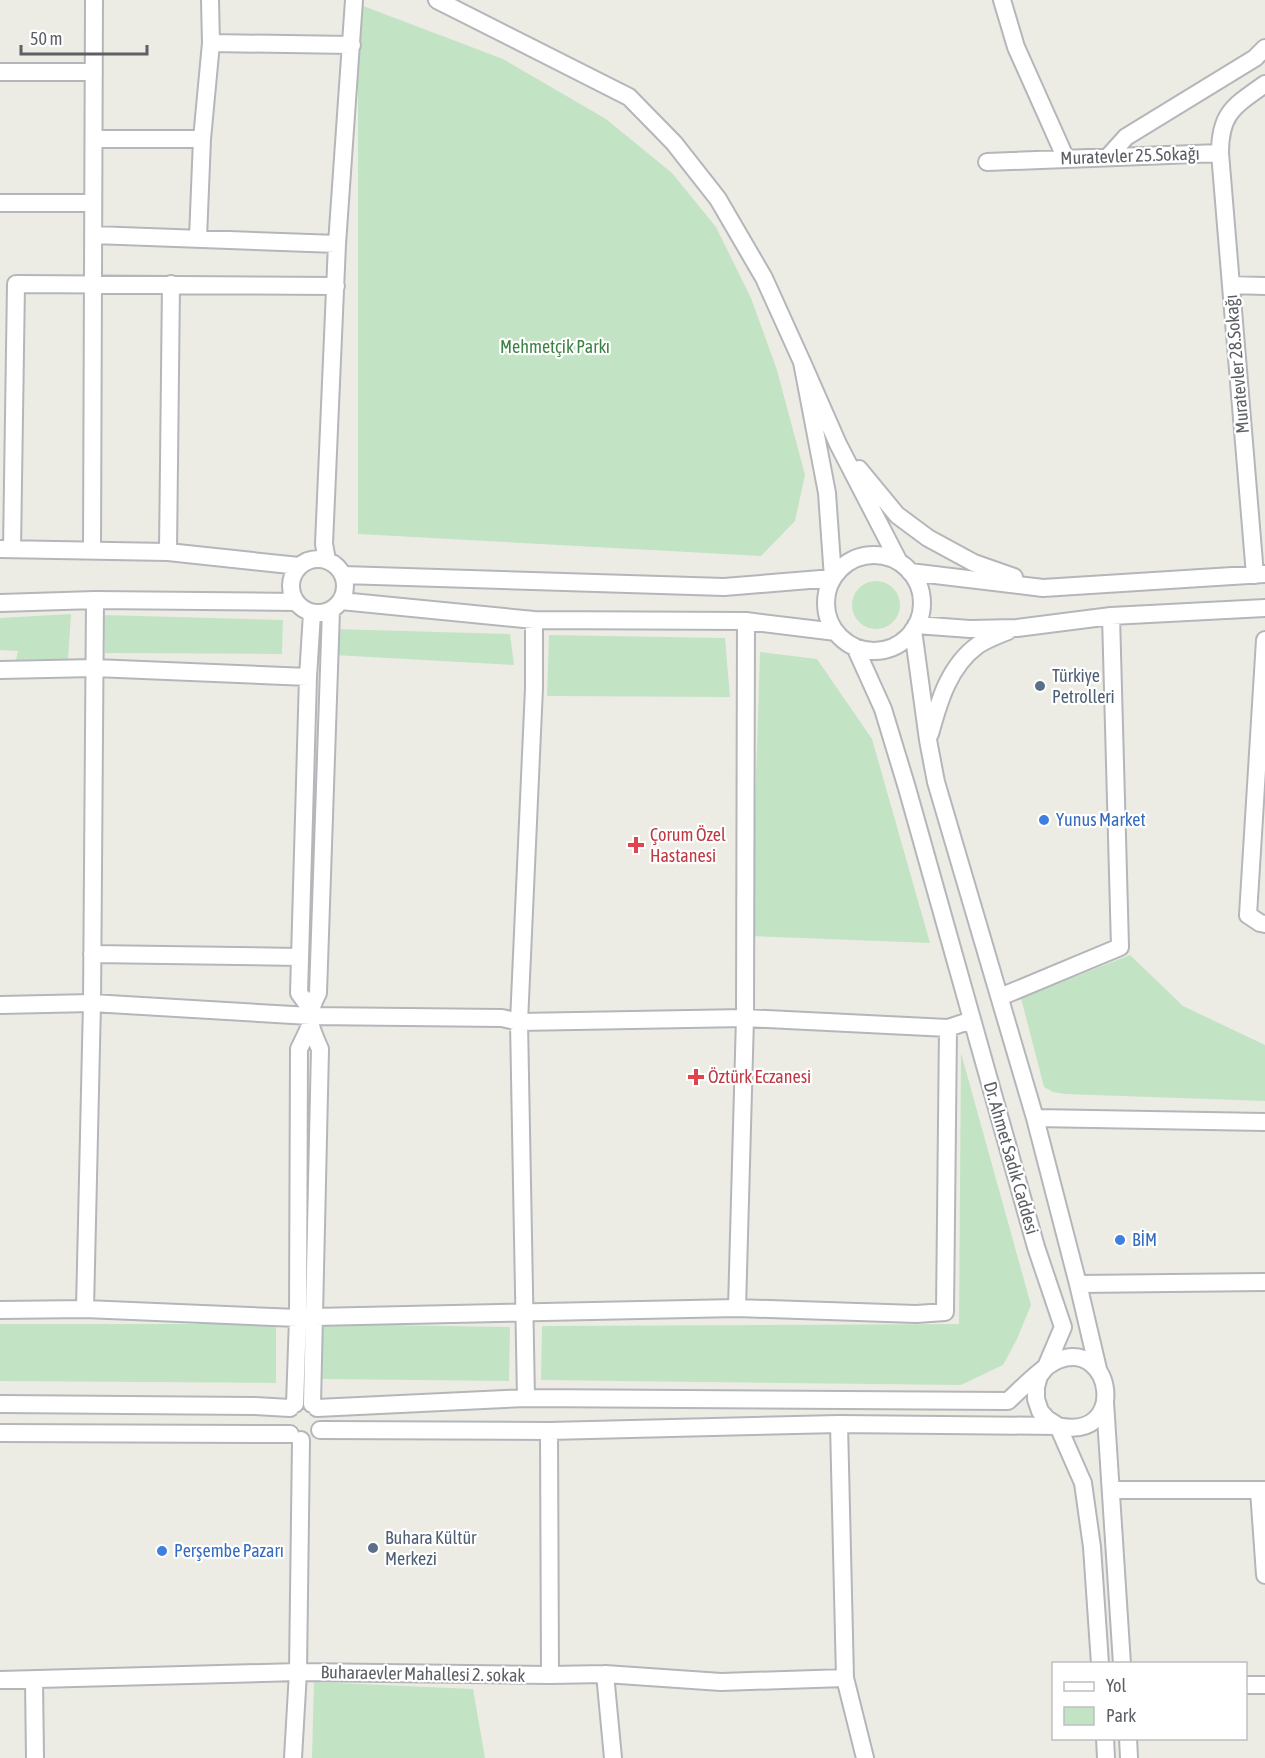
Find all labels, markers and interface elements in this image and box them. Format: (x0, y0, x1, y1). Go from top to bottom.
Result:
scale bar (21, 18, 147, 56)
text: 50 m (30, 28, 62, 49)
street label: Muratevler 25.Sokağı (1060, 143, 1200, 168)
street label: Muratevler 28.Sokağı (1220, 294, 1253, 434)
park label: Mehmetçik Parkı (500, 336, 610, 357)
place label: Türkiye Petrolleri (1052, 665, 1115, 707)
marker: Türkiye Petrolleri (1033, 679, 1047, 693)
place label: Yunus Market (1056, 809, 1146, 830)
marker: Yunus Market (1037, 813, 1051, 827)
place label: Çorum Özel Hastanesi (650, 824, 726, 866)
marker: Çorum Özel Hastanesi (627, 836, 645, 854)
place label: Öztürk Eczanesi (708, 1066, 811, 1087)
marker: Öztürk Eczanesi (689, 1070, 703, 1084)
street label: Dr. Ahmet Sadık Caddesi (980, 1079, 1043, 1237)
place label: BİM (1132, 1229, 1157, 1250)
marker: BİM (1113, 1233, 1127, 1247)
place label: Buhara Kültür Merkezi (385, 1527, 477, 1569)
place label: Perşembe Pazarı (174, 1540, 284, 1561)
marker: Buhara Kültür Merkezi (366, 1541, 380, 1555)
marker: Perşembe Pazarı (155, 1544, 169, 1558)
street label: Buharaevler Mahallesi 2. sokak (320, 1661, 526, 1686)
legend (1052, 1662, 1247, 1740)
text: Yol (1106, 1675, 1126, 1696)
text: Park (1106, 1705, 1136, 1726)

